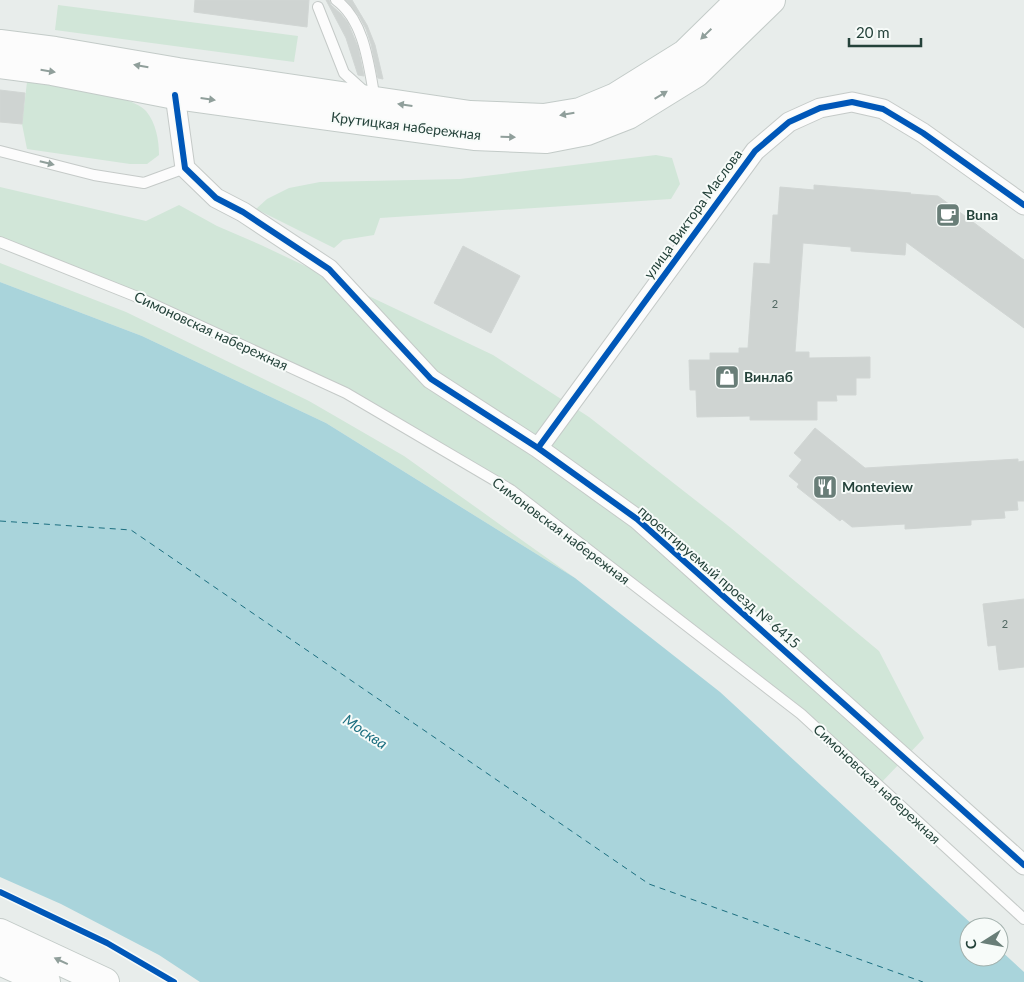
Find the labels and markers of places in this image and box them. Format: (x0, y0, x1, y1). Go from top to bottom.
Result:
cafe icon: Buna (935, 202, 961, 228)
place label: Buna (966, 206, 998, 223)
shop icon: Винлаб (714, 364, 740, 390)
place label: Винлаб (744, 368, 793, 385)
restaurant icon: Monteview (812, 474, 838, 500)
place label: Monteview (842, 478, 914, 495)

